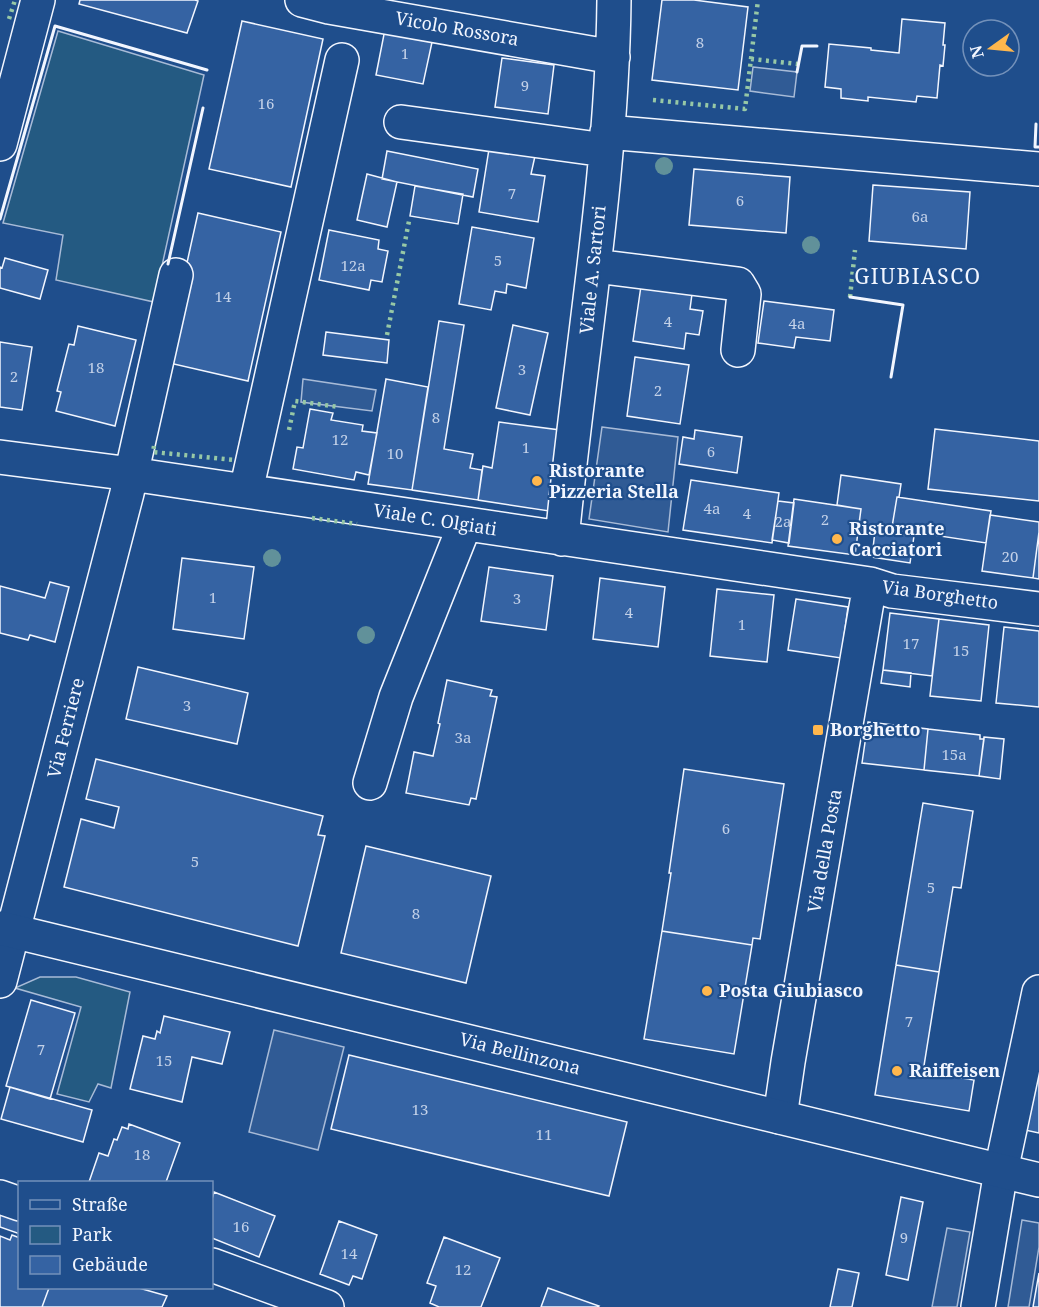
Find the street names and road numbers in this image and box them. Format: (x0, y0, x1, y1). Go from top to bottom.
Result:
street label: Vicolo Rossora (394, 5, 521, 51)
street label: Viale A. Sartori (573, 204, 611, 335)
street label: Viale C. Olgiati (372, 497, 499, 541)
street label: Via Borghetto (880, 574, 1000, 614)
street label: Via Ferriere (41, 675, 89, 780)
street label: Via della Posta (801, 787, 847, 915)
street label: Via Bellinzona (457, 1026, 583, 1080)

